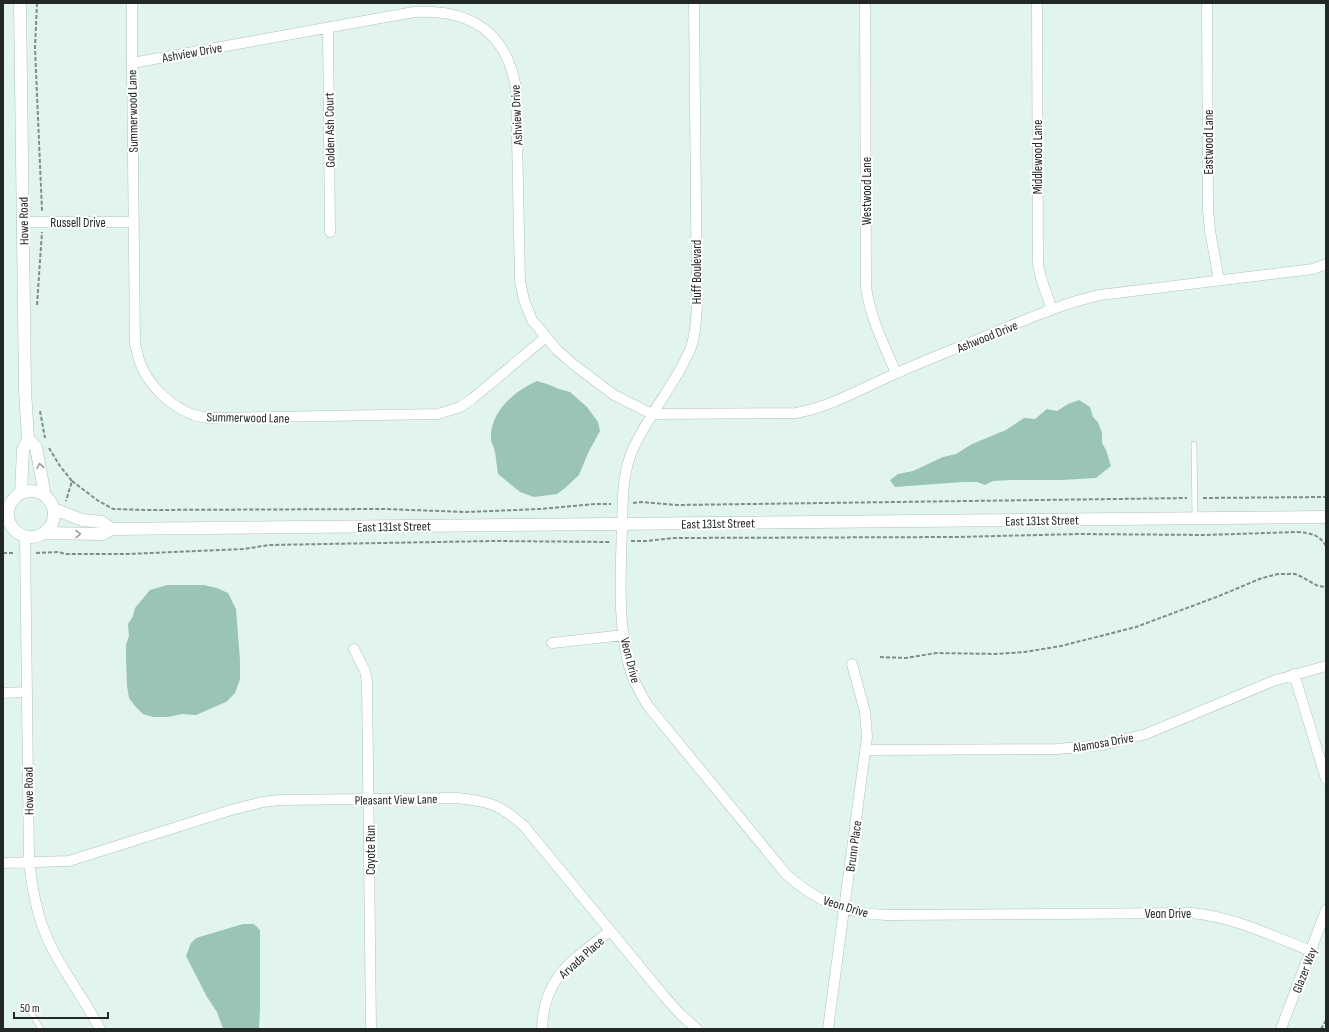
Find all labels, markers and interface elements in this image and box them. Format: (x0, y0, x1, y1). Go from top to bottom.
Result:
street label: Ashview Drive (160, 40, 223, 66)
street label: Summerwood Lane (124, 69, 142, 153)
street label: Ashview Drive (507, 84, 527, 147)
street label: Golden Ash Court (321, 92, 339, 168)
street label: Eastwood Lane (1201, 110, 1217, 174)
street label: Middlewood Lane (1030, 120, 1046, 194)
street label: Westwood Lane (859, 157, 875, 225)
street label: Howe Road (16, 197, 32, 245)
street label: Russell Drive (50, 215, 106, 231)
street label: Huff Boulevard (689, 240, 705, 304)
street label: Ashwood Drive (954, 318, 1020, 357)
street label: Summerwood Lane (206, 409, 290, 427)
one-way arrow (36, 463, 45, 469)
street label: East 131st Street (1005, 512, 1079, 530)
street label: East 131st Street (681, 515, 755, 533)
street label: East 131st Street (357, 518, 431, 536)
one-way arrow (75, 530, 81, 538)
street label: Veon Drive (617, 636, 643, 685)
street label: Alamosa Drive (1071, 730, 1135, 756)
street label: Howe Road (21, 767, 37, 815)
street label: Pleasant View Lane (354, 791, 438, 809)
street label: Brunn Place (842, 820, 865, 873)
street label: Coyote Run (363, 825, 379, 875)
street label: Veon Drive (821, 893, 870, 921)
street label: Veon Drive (1145, 906, 1191, 922)
street label: Arvada Place (555, 933, 608, 983)
street label: Glazer Way (1289, 945, 1321, 995)
scale bar (14, 994, 108, 1020)
text: 50 m (20, 1001, 40, 1016)

